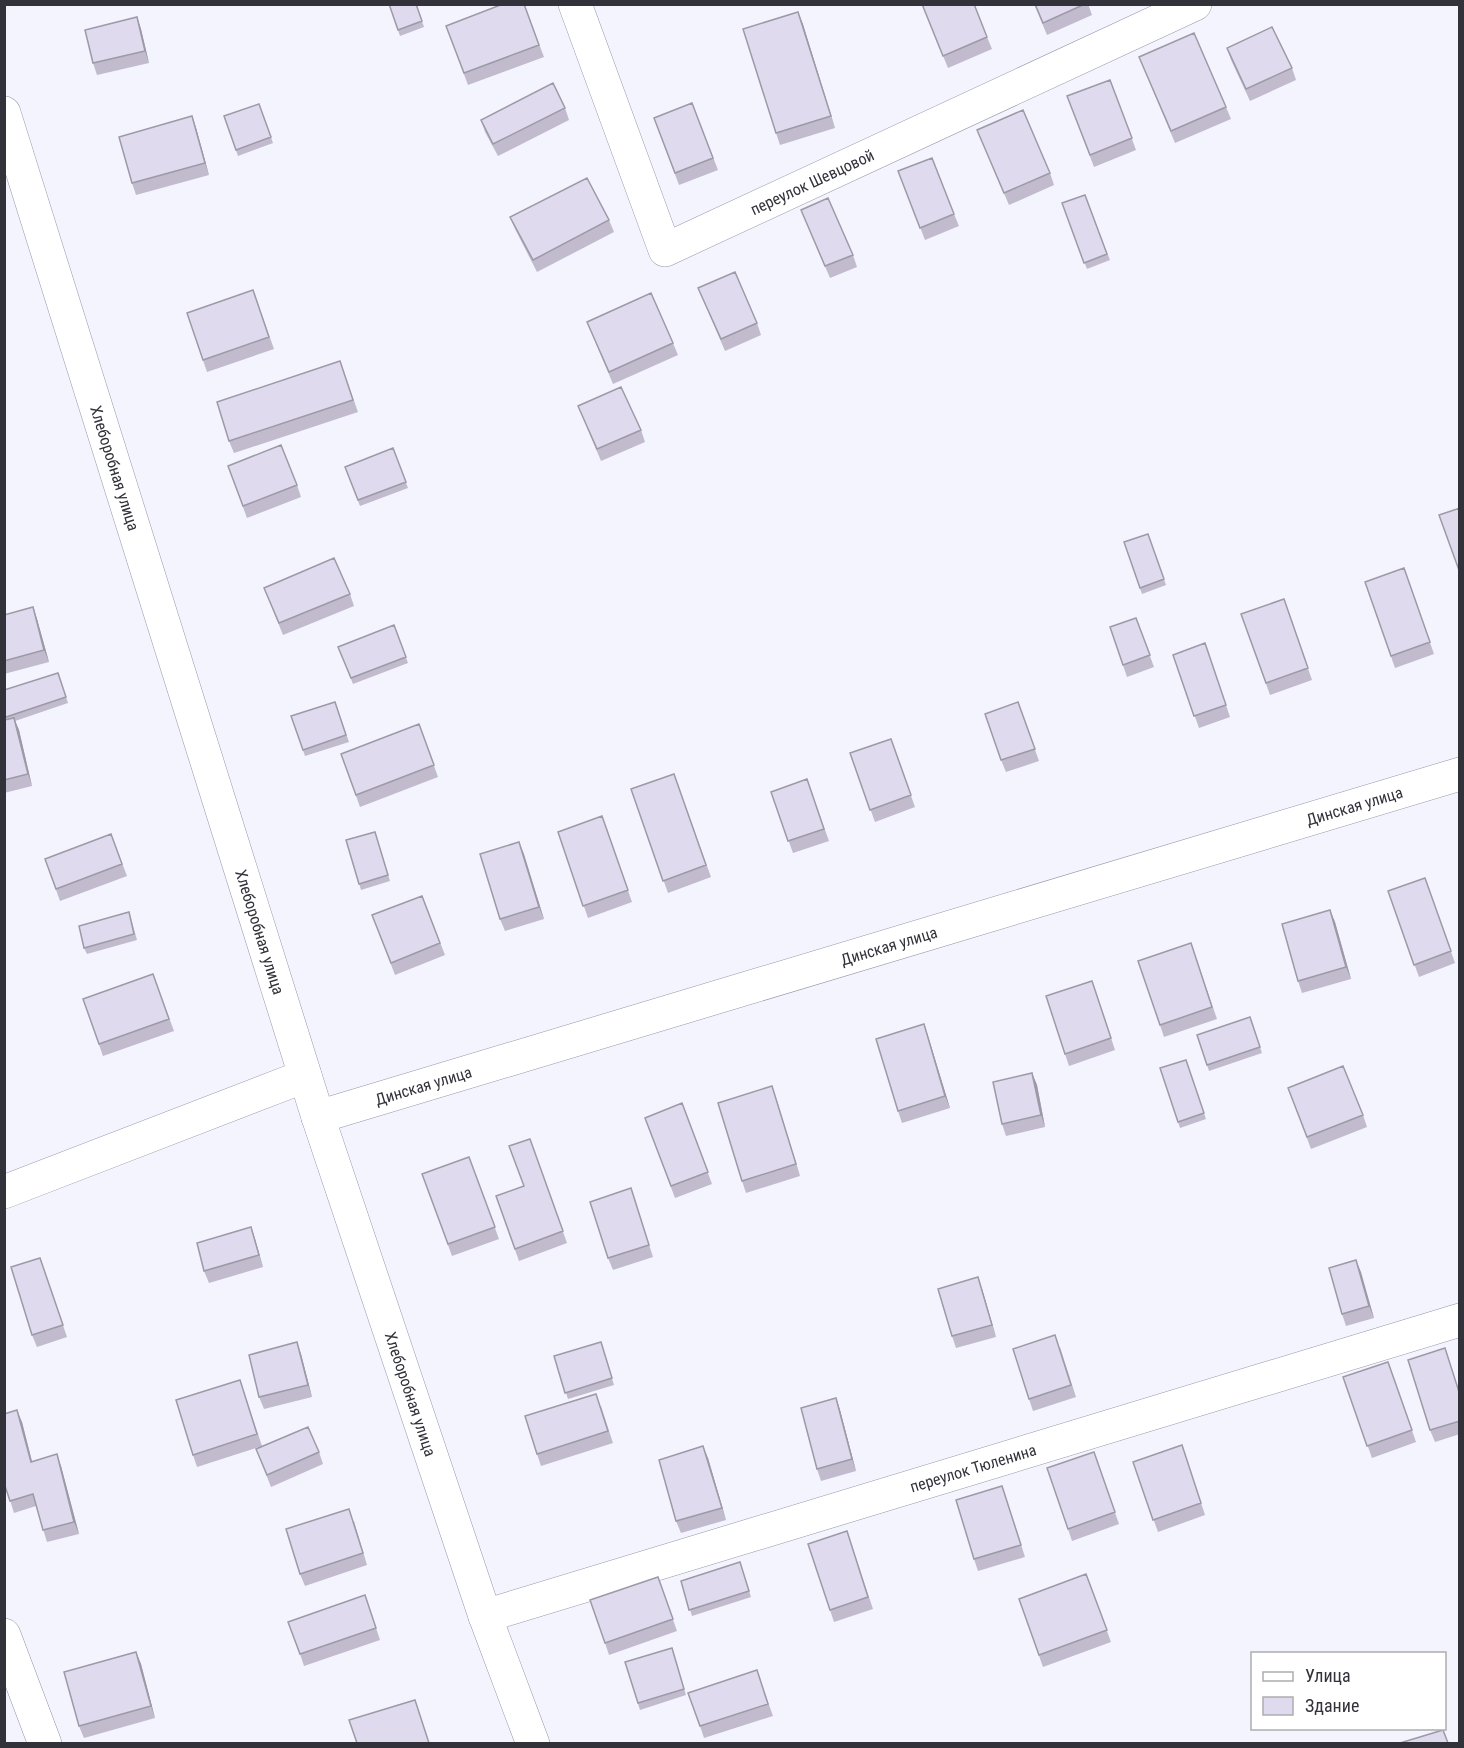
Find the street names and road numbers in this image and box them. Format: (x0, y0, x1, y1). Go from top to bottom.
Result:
street label: переулок Шевцовой (747, 145, 877, 219)
street label: Хлеборобная улица (86, 403, 143, 533)
street label: Динская улица (1304, 783, 1405, 830)
street label: Хлеборобная улица (231, 867, 288, 997)
street label: Динская улица (838, 923, 939, 969)
street label: Динская улица (373, 1062, 474, 1109)
street label: Хлеборобная улица (381, 1329, 440, 1459)
street label: переулок Тюленина (908, 1440, 1039, 1496)

